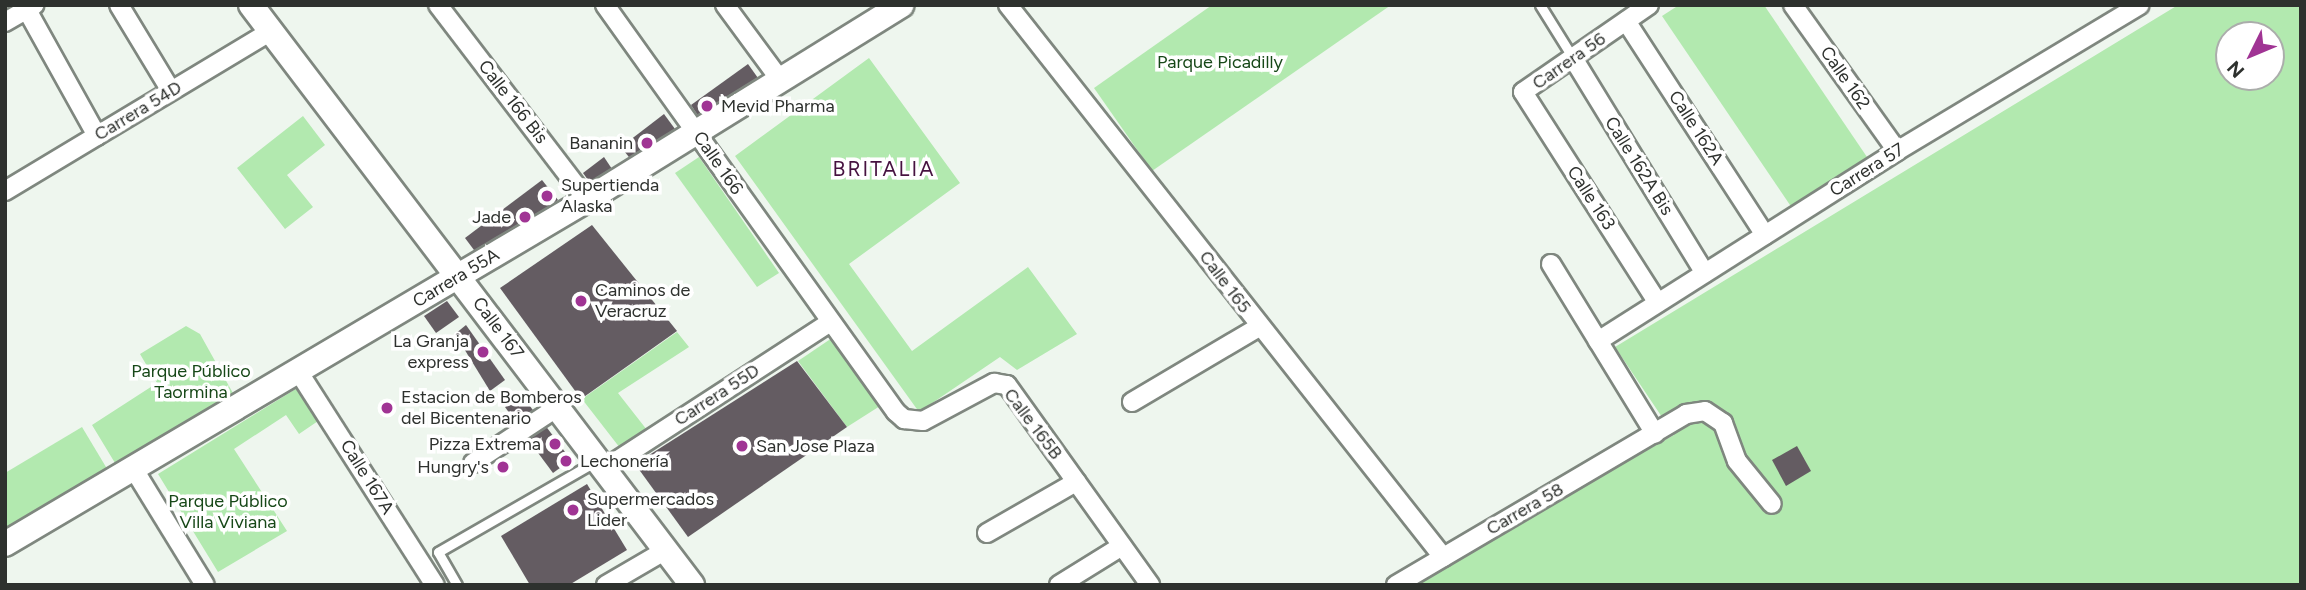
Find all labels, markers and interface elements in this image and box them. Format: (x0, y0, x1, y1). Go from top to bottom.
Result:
north arrow (2215, 21, 2285, 91)
street label: Carrera 56 (1528, 28, 1610, 94)
street label: Calle 162 (1815, 42, 1875, 114)
park label: Parque Picadilly (1157, 51, 1283, 73)
street label: Calle 166 Bis (474, 56, 552, 148)
text: N (2222, 56, 2249, 83)
street label: Carrera 54D (91, 77, 185, 145)
street label: Calle 162A (1664, 87, 1728, 169)
place label: Mevid Pharma (721, 95, 835, 117)
marker: Mevid Pharma (699, 98, 715, 114)
street label: Calle 162A Bis (1600, 113, 1678, 219)
street label: Calle 166 (688, 127, 748, 199)
place label: Bananin (569, 132, 633, 154)
marker: Bananin (639, 135, 655, 151)
street label: Carrera 57 (1826, 139, 1908, 201)
district label: BRITALIA (834, 156, 934, 182)
street label: Calle 163 (1562, 162, 1620, 234)
place label: Supertienda Alaska (561, 175, 659, 218)
marker: Supertienda Alaska (539, 188, 555, 204)
place label: Jade (472, 206, 511, 228)
marker: Jade (517, 209, 533, 225)
street label: Carrera 55A (409, 244, 503, 312)
street label: Calle 165 (1195, 247, 1255, 317)
place label: Caminos de Veracruz (595, 280, 690, 322)
street label: Calle 167 (468, 293, 528, 363)
marker: Caminos de Veracruz (573, 293, 589, 309)
place label: La Granja express (393, 331, 469, 374)
marker: La Granja express (475, 344, 491, 360)
street label: Carrera 55D (670, 360, 764, 430)
park label: Parque Público Taormina (131, 361, 251, 404)
street label: Calle 165B (999, 384, 1067, 464)
place label: Estacion de Bomberos del Bicentenario (401, 387, 582, 430)
marker: Estacion de Bomberos del Bicentenario (379, 400, 395, 416)
place label: Pizza Extrema (429, 433, 541, 455)
place label: San Jose Plaza (756, 435, 875, 457)
street label: Calle 167A (336, 436, 398, 518)
marker: Pizza Extrema (547, 436, 563, 452)
marker: San Jose Plaza (734, 438, 750, 454)
place label: Lechonería (580, 450, 669, 472)
marker: Lechonería (558, 453, 574, 469)
place label: Hungry's (417, 456, 489, 478)
marker: Hungry's (495, 459, 511, 475)
street label: Carrera 58 (1483, 478, 1567, 540)
place label: Supermercados Lider (587, 489, 714, 532)
park label: Parque Público Villa Viviana (168, 491, 288, 534)
marker: Supermercados Lider (565, 502, 581, 518)

